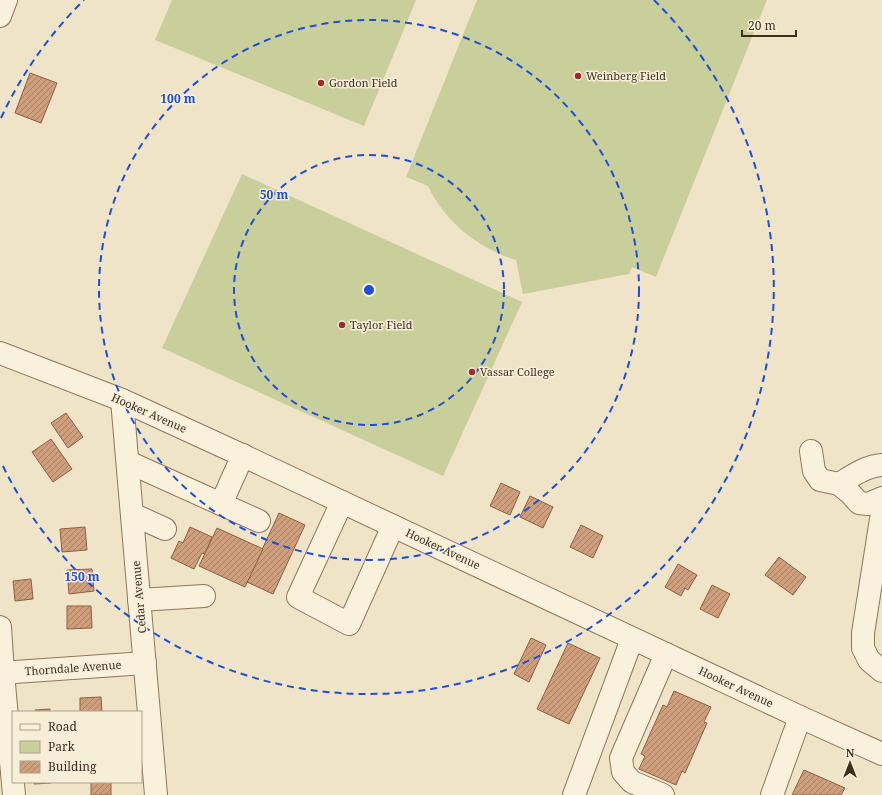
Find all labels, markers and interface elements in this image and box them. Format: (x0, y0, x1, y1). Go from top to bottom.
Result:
scale bar (742, 12, 796, 38)
text: 20 m (748, 17, 776, 34)
place label: Weinberg Field (586, 68, 666, 83)
marker: Weinberg Field (573, 71, 583, 81)
place label: Gordon Field (329, 75, 398, 90)
marker: Gordon Field (316, 78, 326, 88)
text: 100 m (160, 90, 196, 107)
text: 50 m (260, 186, 288, 203)
centre of rings (362, 283, 376, 297)
place label: Taylor Field (350, 317, 413, 332)
marker: Taylor Field (337, 320, 347, 330)
place label: Vassar College (480, 364, 555, 379)
marker: Vassar College (467, 367, 477, 377)
street label: Hooker Avenue (109, 389, 189, 436)
street label: Hooker Avenue (403, 525, 483, 572)
street label: Cedar Avenue (128, 560, 149, 634)
text: 150 m (64, 568, 100, 585)
street label: Thorndale Avenue (24, 657, 122, 678)
street label: Hooker Avenue (696, 663, 776, 710)
legend (12, 711, 142, 783)
text: Road (48, 718, 78, 735)
text: Park (48, 738, 76, 755)
north arrow (830, 743, 870, 783)
text: N (846, 745, 855, 760)
text: Building (48, 758, 97, 775)

